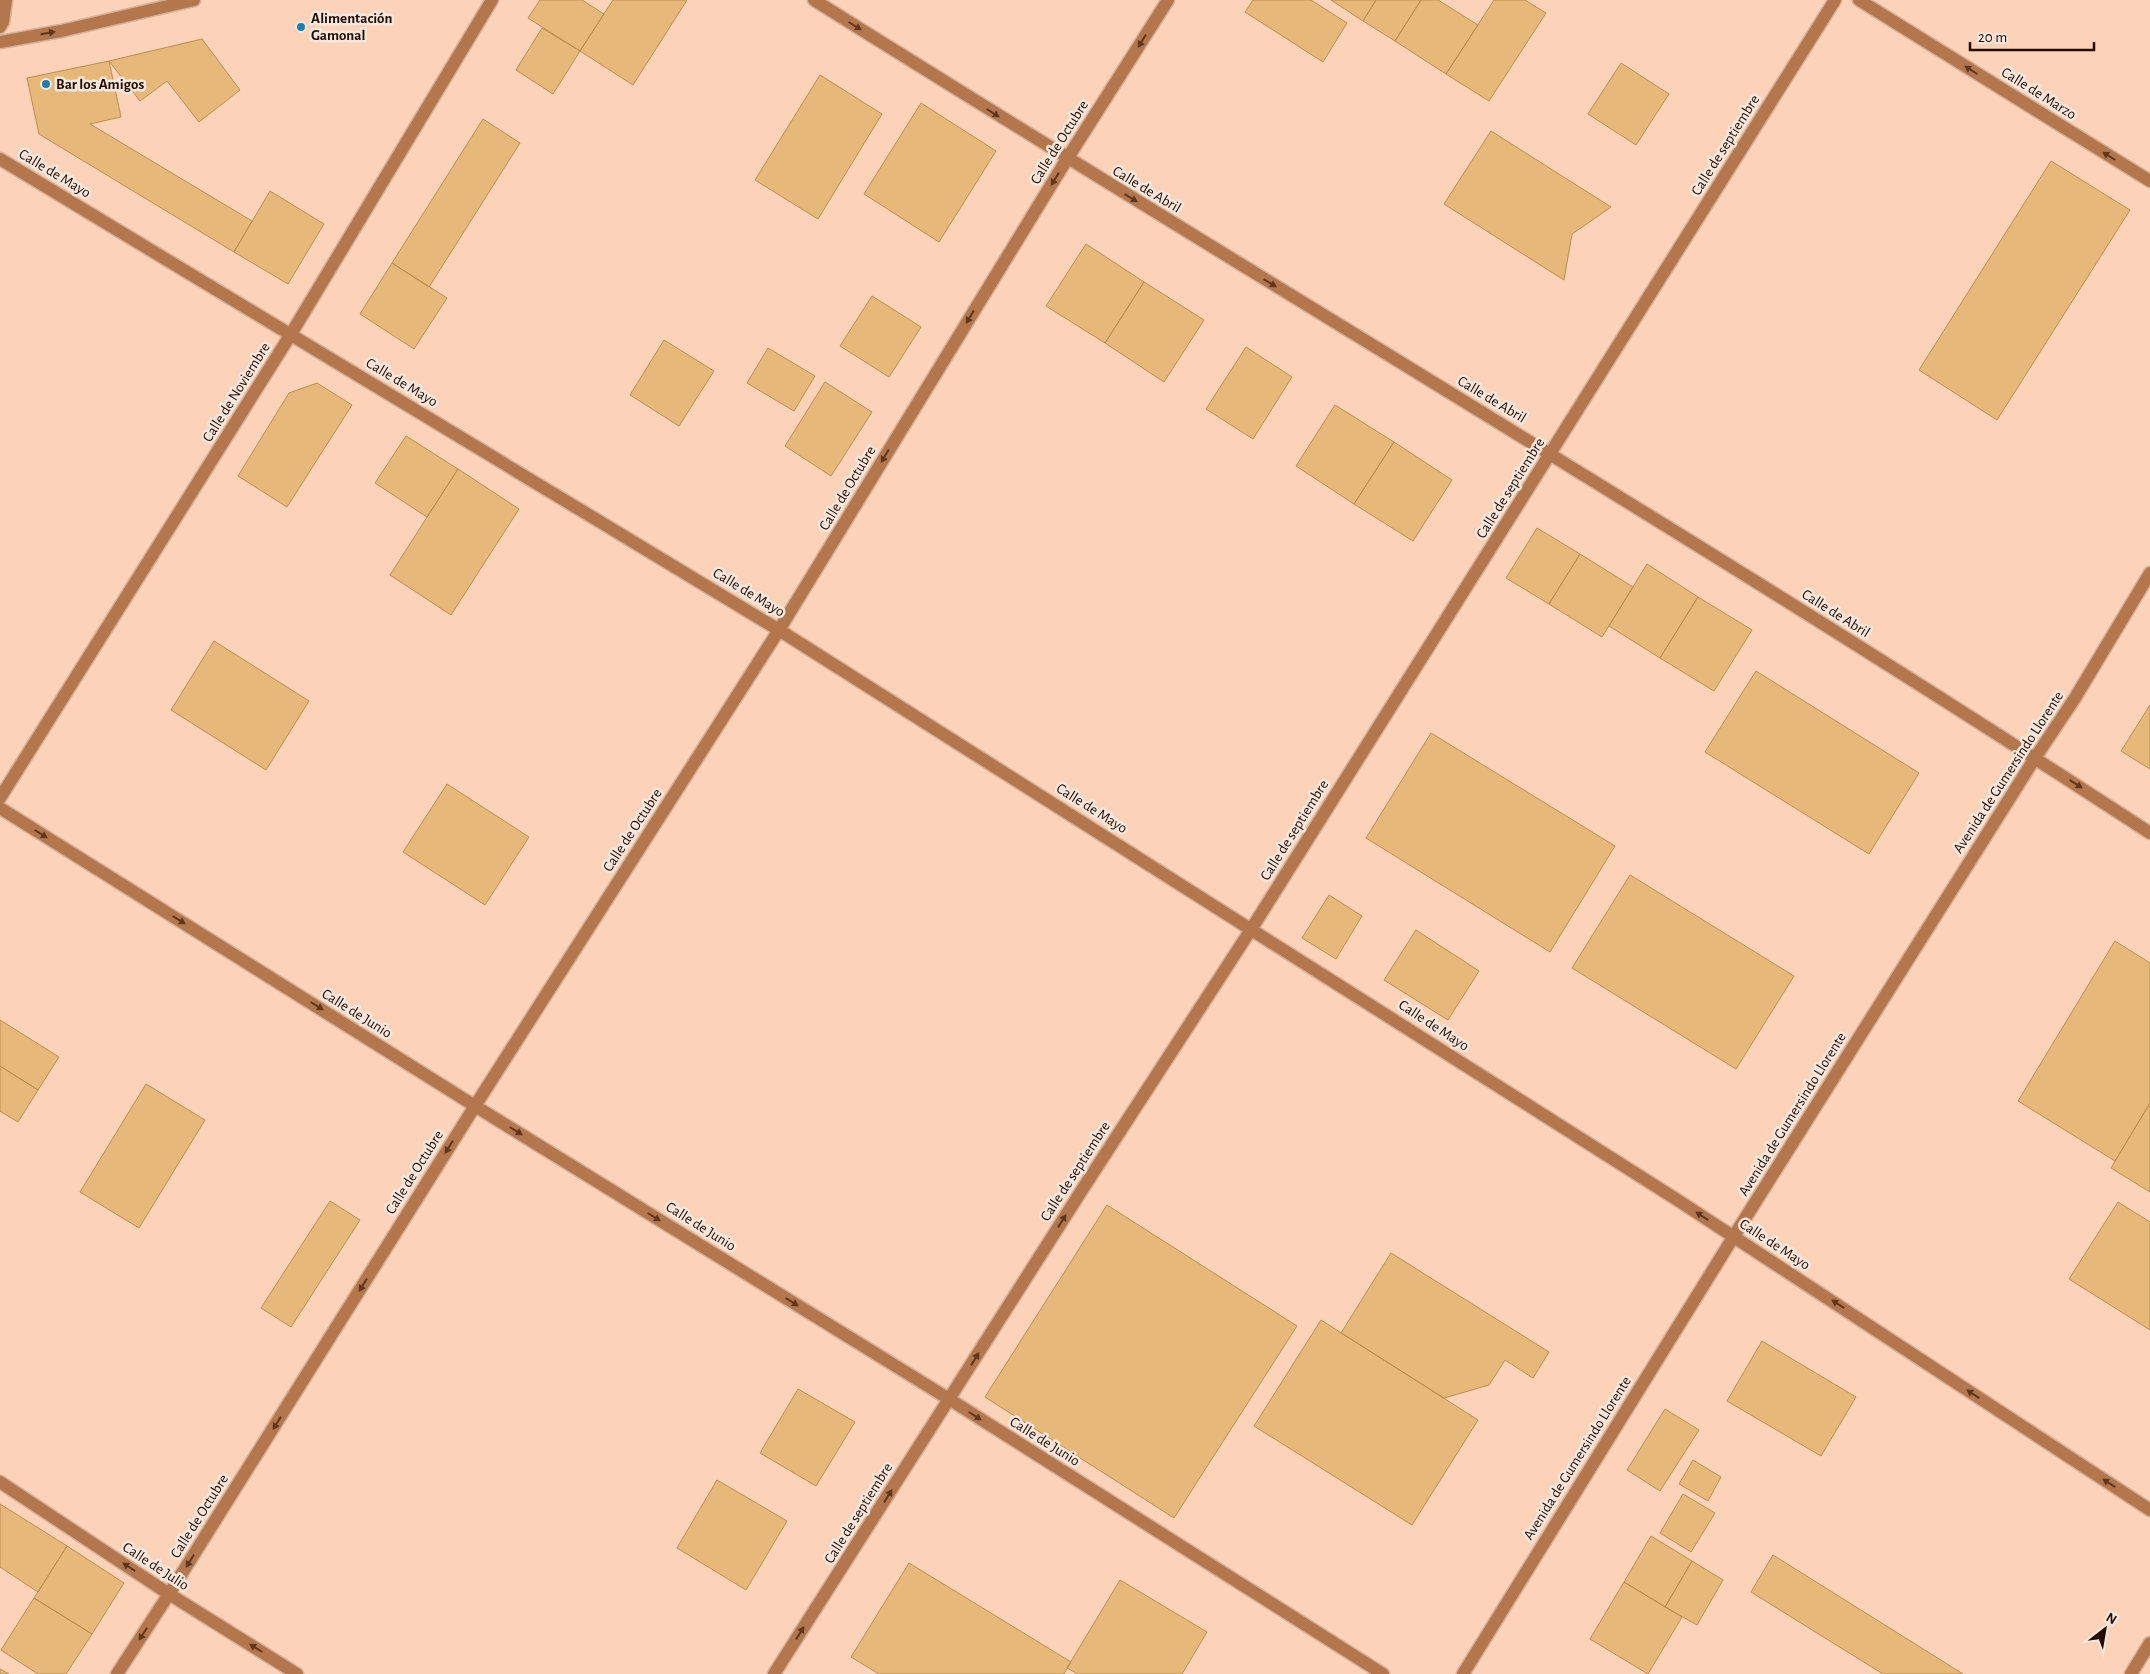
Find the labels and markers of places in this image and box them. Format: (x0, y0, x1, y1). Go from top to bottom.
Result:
place label: Alimentación Gamonal (311, 11, 392, 43)
marker: Alimentación Gamonal (295, 21, 307, 33)
place label: Bar los Amigos (56, 77, 144, 92)
marker: Bar los Amigos (40, 78, 52, 90)

